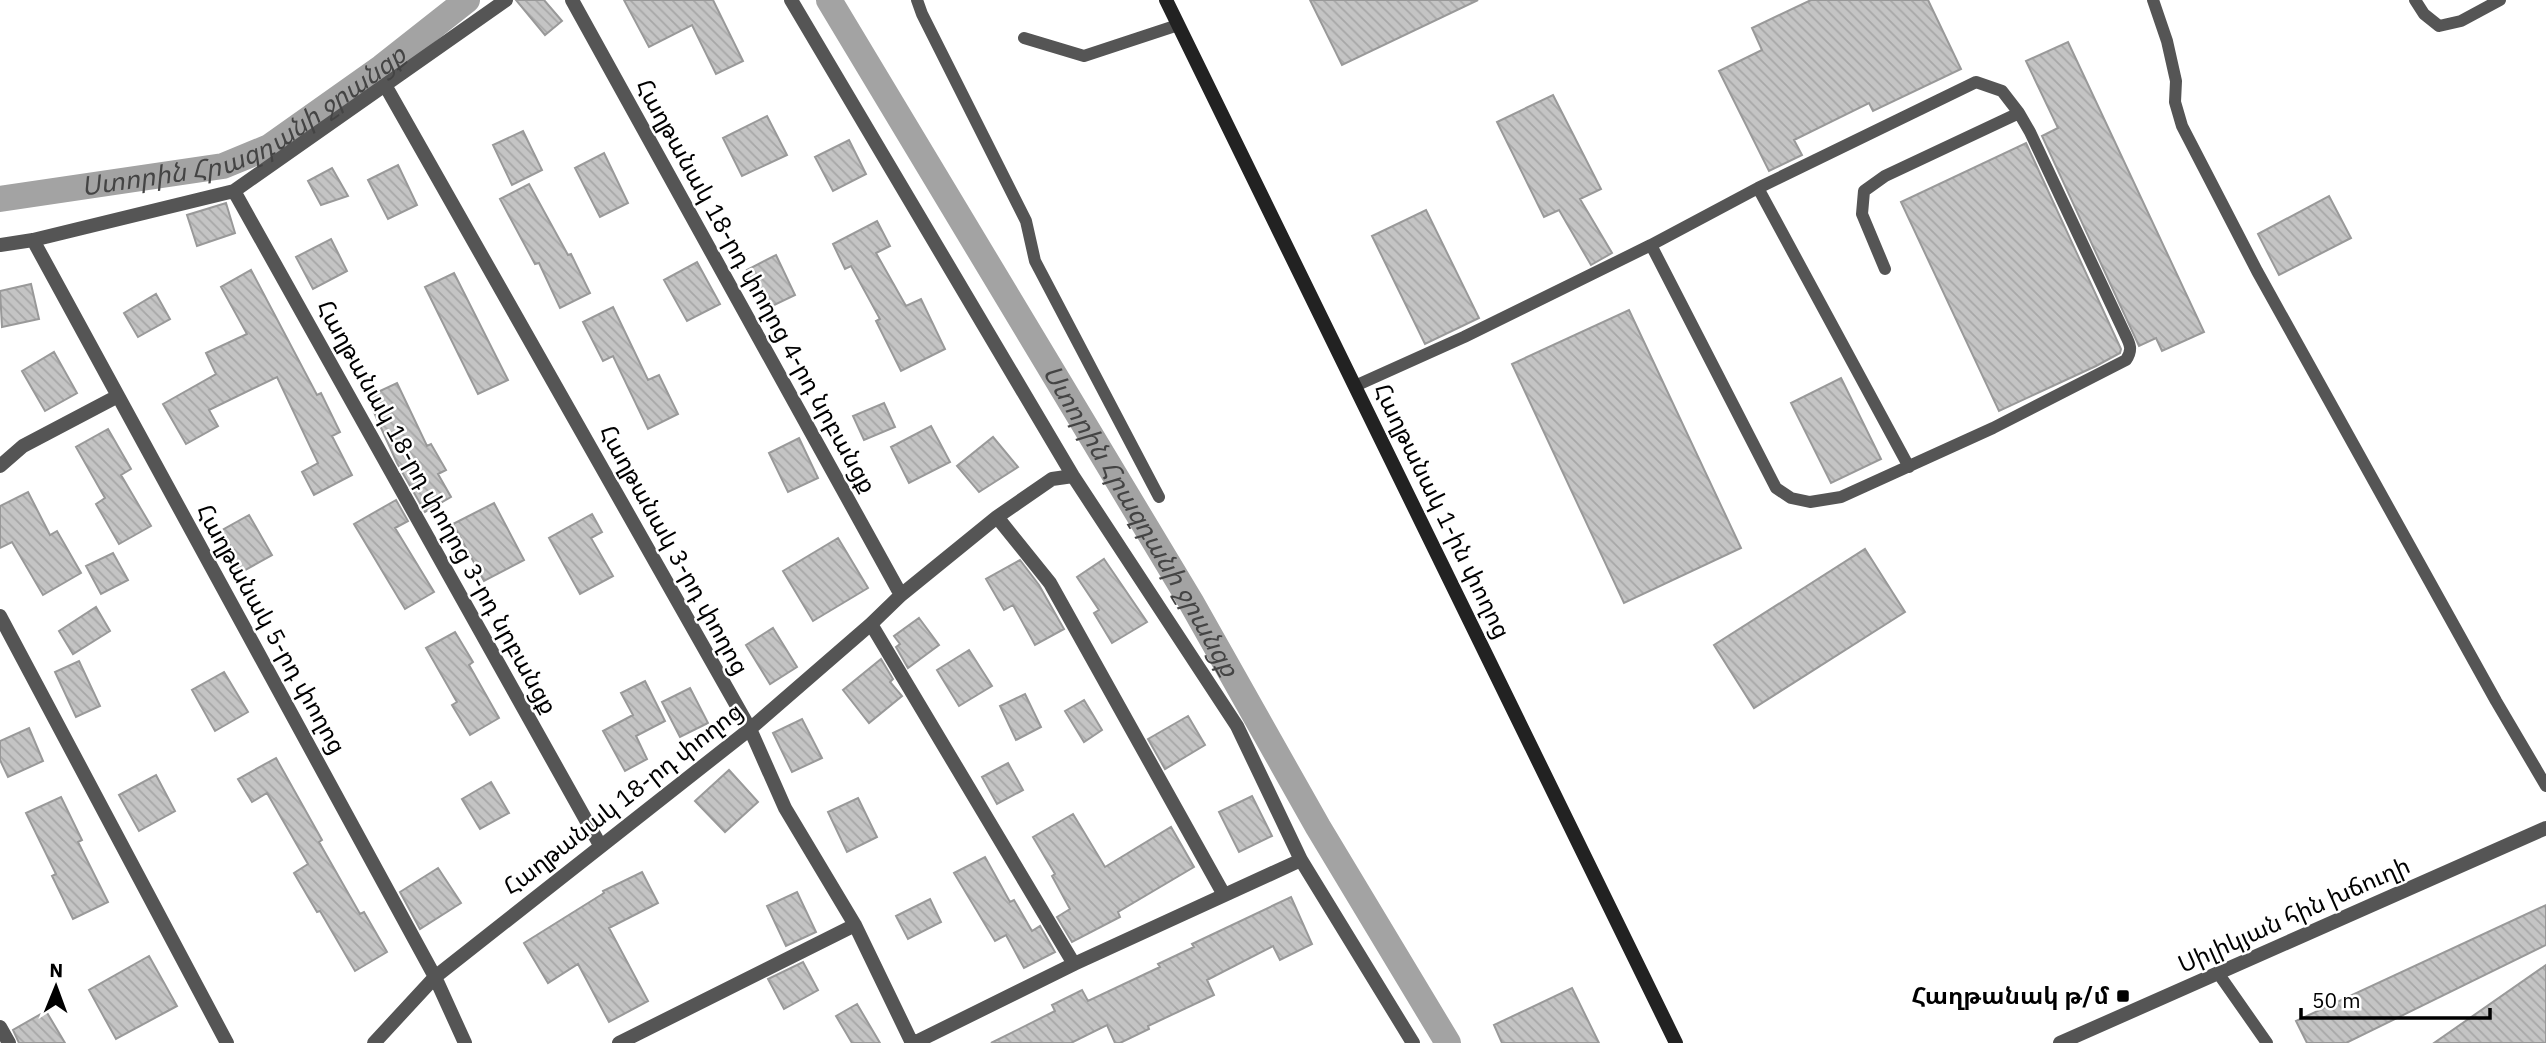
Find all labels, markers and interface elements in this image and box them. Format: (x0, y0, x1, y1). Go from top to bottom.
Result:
water label: Ստորին Հրազդանի ջրանցք (79, 36, 413, 203)
street label: Հաղթանակ 18-րդ փողոց 4-րդ նրբանցք (629, 73, 885, 498)
street label: Հաղթանակ 18-րդ փողոց 3-րդ նրբանցք (310, 294, 566, 719)
water label: Ստորին Հրազդանի ջրանցք (1036, 358, 1248, 684)
street label: Հաղթանակ 1-ին փողոց (1367, 378, 1519, 644)
street label: Հաղթանակ 3-րդ փողոց (593, 419, 757, 680)
street label: Հաղթանակ 5-րդ փողոց (190, 498, 354, 759)
street label: Հաղթանակ 18-րդ փողոց (496, 695, 749, 902)
street label: Սիլիկյան հին խճուղի (2173, 849, 2415, 980)
north arrow (21, 952, 91, 1022)
text: N (49, 958, 63, 982)
scale bar (2301, 976, 2490, 1020)
place label: Հաղթանակ թ/մ (1911, 979, 2109, 1011)
text: 50 m (2312, 986, 2361, 1014)
marker: Հաղթանակ թ/մ (2115, 988, 2131, 1004)

